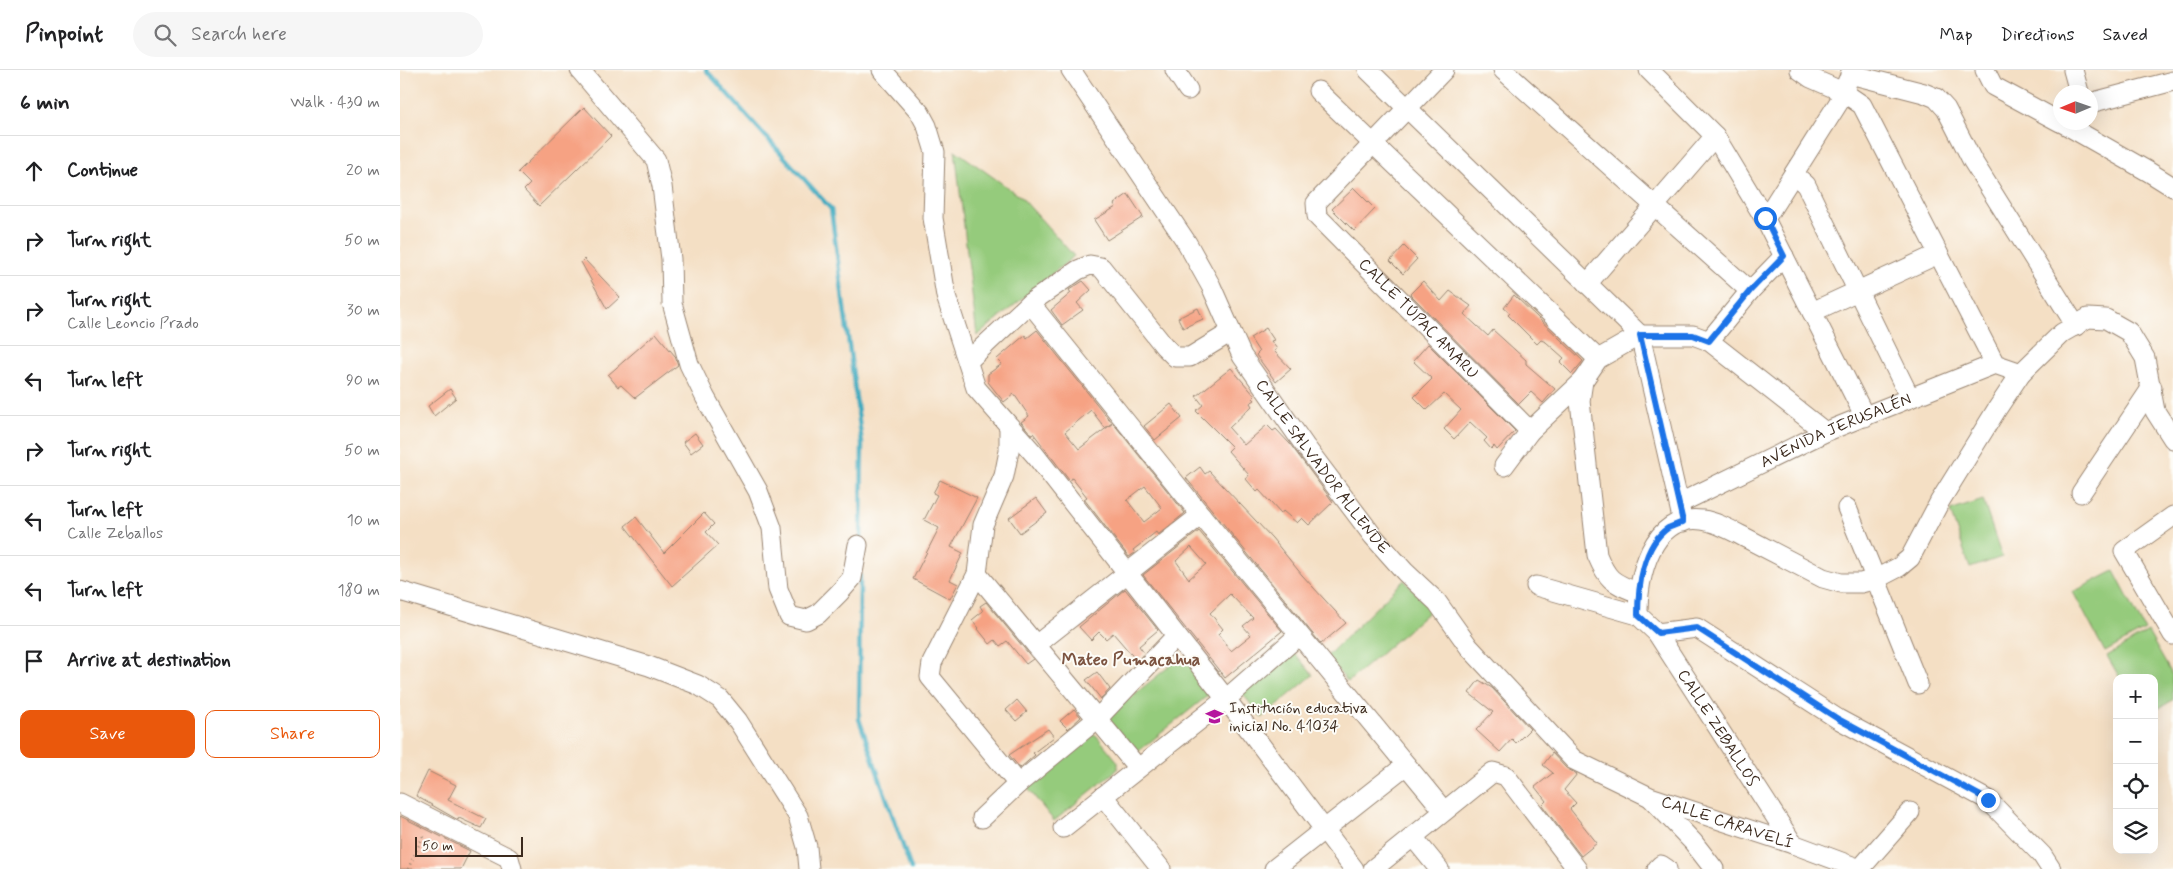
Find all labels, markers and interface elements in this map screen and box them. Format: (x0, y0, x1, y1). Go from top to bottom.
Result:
search box (133, 12, 483, 57)
text: Pinpoint (25, 19, 103, 50)
icon: search (151, 21, 179, 49)
text: Search here (191, 22, 287, 47)
text: Map (1940, 23, 1973, 47)
text: Directions (2001, 23, 2075, 47)
text: Saved (2103, 23, 2148, 47)
north arrow (2053, 85, 2098, 130)
text: 6 min (20, 89, 70, 117)
text: Walk · 430 m (290, 92, 380, 113)
icon: ahead (20, 157, 48, 185)
text: Continue (67, 158, 138, 183)
text: 20 m (346, 160, 380, 181)
route start (1754, 207, 1777, 230)
icon: right (20, 227, 48, 255)
text: Turn right (67, 228, 151, 253)
text: 50 m (344, 230, 380, 251)
street label: CALLE TÚPAC AMARU (1354, 254, 1483, 383)
text: Turn right (67, 288, 151, 313)
icon: right (20, 297, 48, 325)
text: 30 m (347, 300, 380, 321)
text: Calle Leoncio Prado (67, 313, 199, 334)
icon: left (20, 367, 48, 395)
text: Turn left (67, 368, 143, 393)
text: 90 m (346, 370, 380, 391)
street label: CALLE SALVADOR ALLENDE (1251, 375, 1395, 558)
street label: AVENIDA JERUSALÉN (1757, 388, 1914, 473)
icon: right (20, 437, 48, 465)
text: Turn right (67, 438, 151, 463)
text: 50 m (344, 440, 380, 461)
text: Turn left (67, 498, 143, 523)
icon: left (20, 507, 48, 535)
text: 10 m (347, 510, 380, 531)
text: Calle Zeballos (67, 523, 163, 544)
icon: left (20, 577, 48, 605)
text: Turn left (67, 578, 143, 603)
text: 180 m (337, 580, 380, 601)
icon: arrive (20, 647, 48, 675)
text: Arrive at destination (67, 648, 231, 673)
district label: Mateo Pumacahua (1062, 648, 1201, 672)
street label: CALLE ZEBALLOS (1673, 665, 1764, 790)
map controls (2113, 674, 2158, 854)
button: + (2113, 674, 2158, 719)
place label: Institución educativa inicial No. 41034 (1229, 698, 1368, 737)
school or university icon: Institución educativa inicial No. 41034 (1205, 707, 1225, 727)
button: Save (20, 710, 195, 758)
button: Share (205, 710, 380, 758)
button: − (2113, 719, 2158, 764)
button: locate (2113, 764, 2158, 809)
route end (1977, 789, 2000, 812)
street label: CALLE CARAVELÍ (1658, 791, 1796, 854)
button: layers (2113, 809, 2158, 854)
scale bar (415, 834, 522, 857)
text: 50 m (422, 837, 453, 855)

